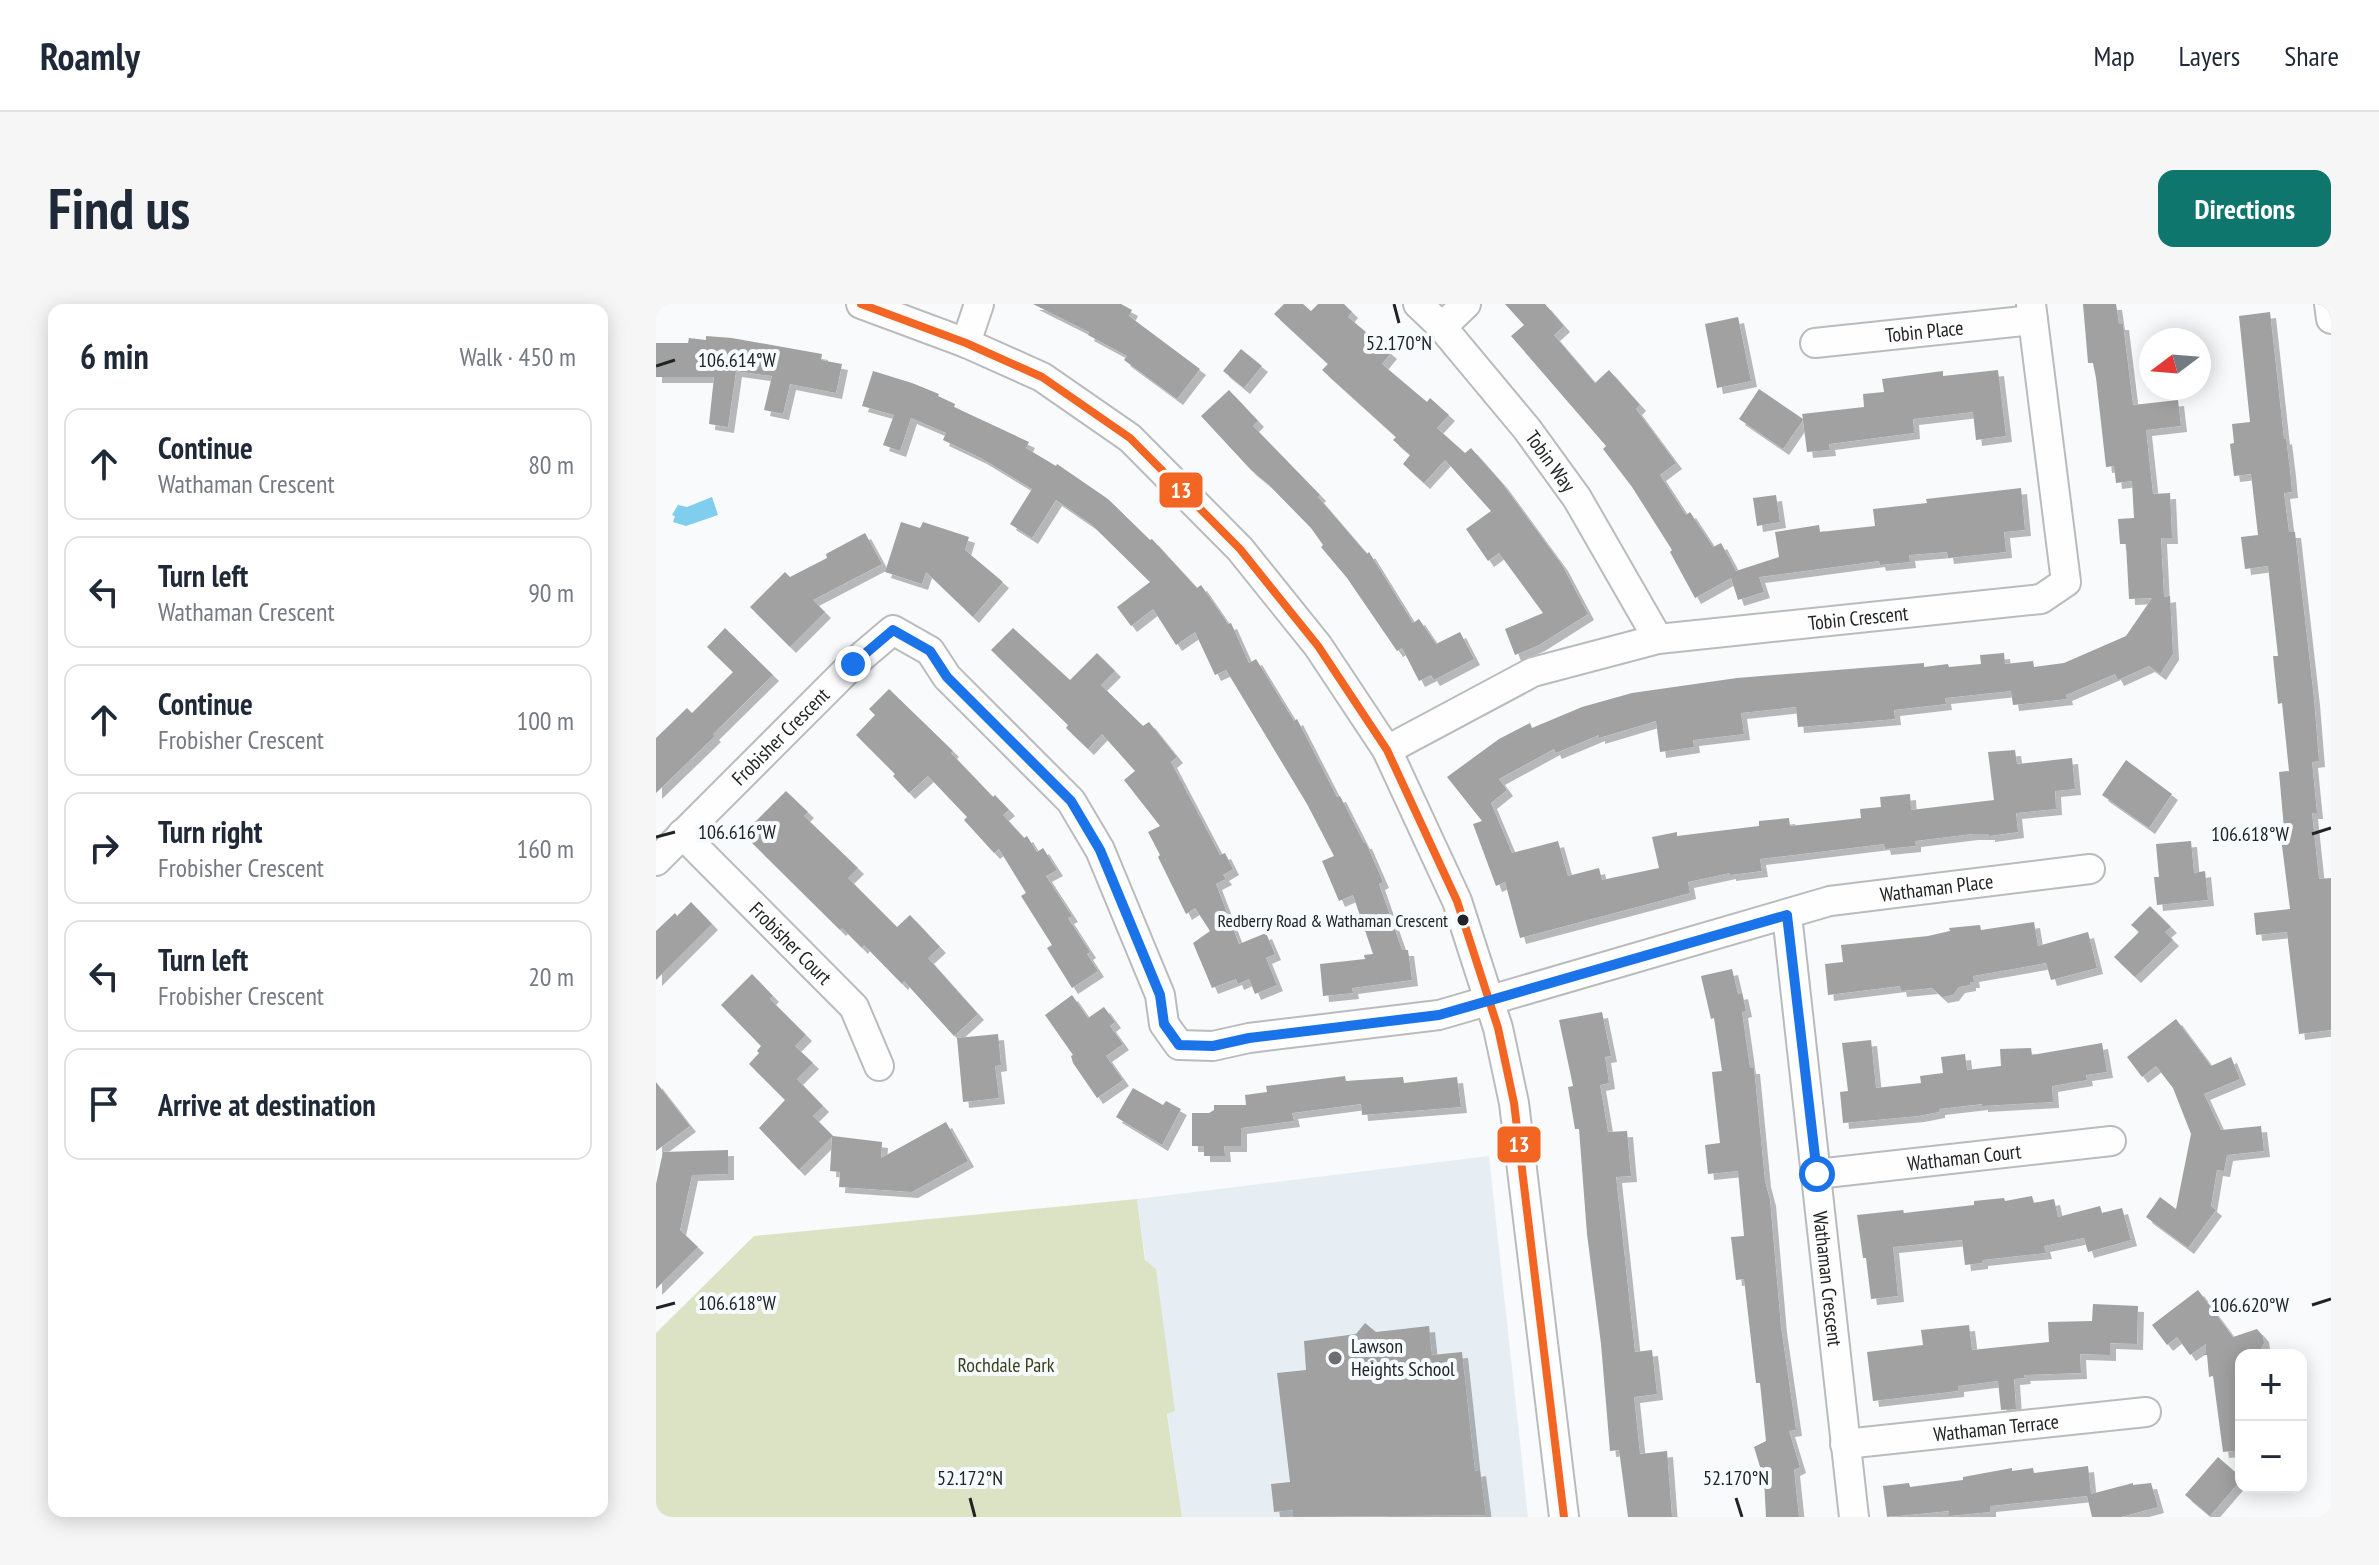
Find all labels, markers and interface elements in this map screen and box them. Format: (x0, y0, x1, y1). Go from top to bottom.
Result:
text: Roamly (40, 31, 140, 80)
text: Map (2093, 37, 2135, 74)
text: Layers (2179, 37, 2240, 74)
text: Share (2284, 37, 2339, 74)
button: Directions (2158, 170, 2331, 247)
text: Find us (48, 172, 190, 244)
street label: Tobin Place (1884, 314, 1965, 348)
north arrow (2139, 328, 2211, 400)
text: 52.170°N (1366, 330, 1432, 356)
text: 6 min (80, 334, 149, 378)
text: Walk · 450 m (459, 340, 576, 373)
text: 106.614°W (698, 347, 776, 373)
street label: Tobin Way (1520, 426, 1582, 498)
text: Continue (158, 428, 253, 467)
icon: ahead (82, 442, 126, 486)
text: 80 m (528, 448, 574, 481)
text: Wathaman Crescent (158, 467, 335, 500)
line badge: 13 (1158, 471, 1204, 509)
text: 13 (1170, 476, 1192, 504)
text: Turn left (158, 556, 248, 595)
icon: left (82, 570, 126, 614)
text: 90 m (528, 576, 574, 609)
text: Wathaman Crescent (158, 595, 335, 628)
street label: Tobin Crescent (1807, 600, 1910, 636)
route end (835, 646, 871, 682)
street label: Frobisher Crescent (726, 682, 835, 791)
text: Continue (158, 684, 253, 723)
icon: ahead (82, 698, 126, 742)
text: 100 m (516, 704, 574, 737)
text: Frobisher Crescent (158, 723, 324, 756)
text: Turn right (158, 812, 262, 851)
text: 106.616°W (698, 819, 776, 845)
text: 106.618°W (2211, 821, 2289, 847)
icon: right (82, 826, 126, 870)
text: 160 m (516, 832, 574, 865)
text: Frobisher Crescent (158, 851, 324, 884)
street label: Wathaman Place (1879, 868, 1995, 908)
street label: Frobisher Court (744, 896, 838, 990)
place label: Redberry Road & Wathaman Crescent (1218, 909, 1448, 932)
marker: Redberry Road & Wathaman Crescent (1455, 912, 1471, 928)
text: Turn left (158, 940, 248, 979)
icon: left (82, 954, 126, 998)
text: 20 m (528, 960, 574, 993)
text: Frobisher Crescent (158, 979, 324, 1012)
icon: arrive (82, 1082, 126, 1126)
text: Arrive at destination (158, 1085, 376, 1124)
line badge: 13 (1496, 1125, 1542, 1164)
text: 13 (1508, 1130, 1530, 1158)
street label: Wathaman Court (1906, 1138, 2023, 1177)
route start (1799, 1156, 1835, 1192)
street label: Wathaman Crescent (1807, 1210, 1848, 1348)
text: 106.618°W (698, 1290, 776, 1316)
text: 106.620°W (2211, 1292, 2289, 1318)
place label: Lawson Heights School (1351, 1333, 1455, 1382)
marker: Lawson Heights School (1326, 1349, 1344, 1367)
map controls (2235, 1349, 2307, 1493)
button: + (2235, 1349, 2307, 1421)
park label: Rochdale Park (958, 1352, 1055, 1378)
street label: Wathaman Terrace (1932, 1408, 2060, 1448)
button: − (2235, 1421, 2307, 1493)
text: 52.172°N (937, 1465, 1003, 1491)
text: 52.170°N (1703, 1465, 1769, 1491)

